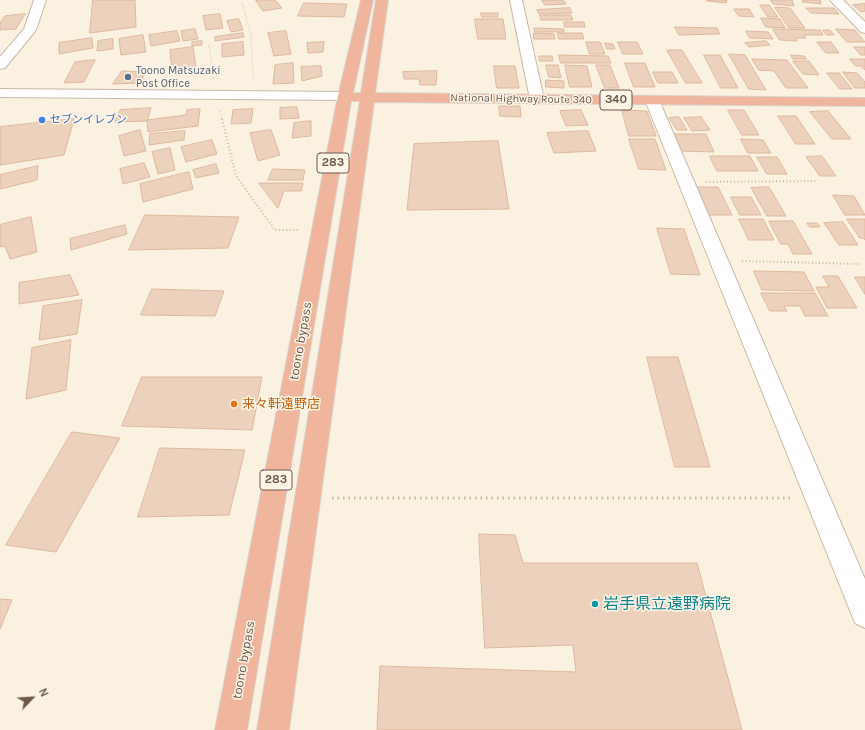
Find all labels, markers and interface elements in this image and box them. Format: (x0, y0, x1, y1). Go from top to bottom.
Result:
place label: Toono Matsuzaki Post Office (136, 64, 221, 90)
marker: Toono Matsuzaki Post Office (123, 72, 133, 82)
road number: 340 (600, 90, 632, 110)
street label: National Highway Route 340 (450, 91, 592, 107)
place label: セブンイレブン (50, 113, 127, 127)
marker: セブンイレブン (37, 115, 47, 125)
road number: 283 (317, 153, 349, 173)
street label: toono bypass (286, 301, 316, 381)
place label: 来々軒遠野店 (242, 396, 320, 412)
marker: 来々軒遠野店 (229, 399, 239, 409)
road number: 283 (260, 470, 292, 490)
place label: 岩手県立遠野病院 (603, 594, 731, 614)
marker: 岩手県立遠野病院 (590, 599, 600, 609)
street label: toono bypass (229, 620, 259, 700)
north arrow (12, 678, 52, 718)
text: N (36, 686, 51, 699)

